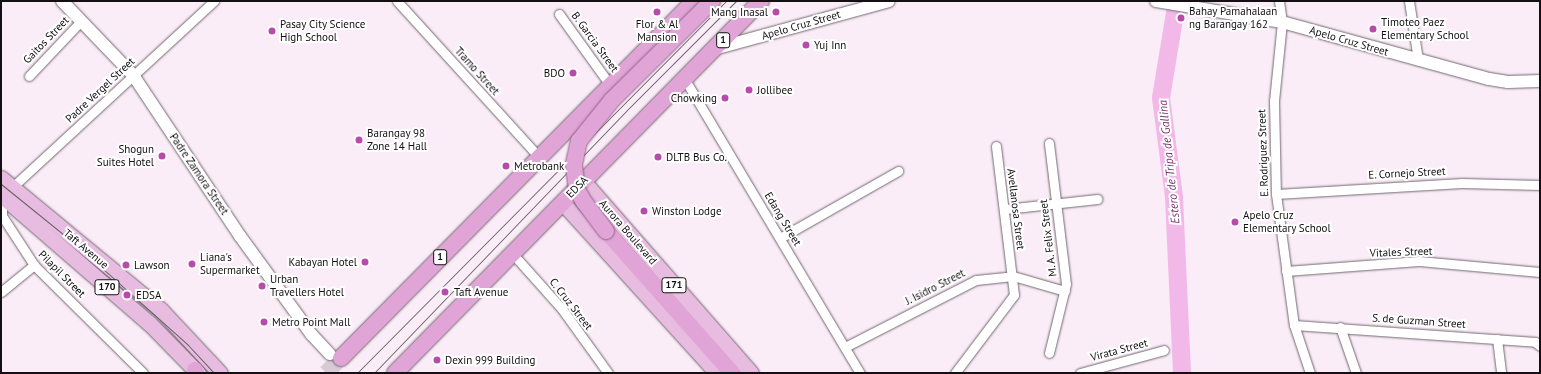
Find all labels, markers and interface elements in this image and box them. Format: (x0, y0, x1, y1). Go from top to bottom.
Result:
place label: Mang Inasal (711, 5, 768, 19)
place label: Bahay Pamahalaan ng Barangay 162 (1189, 5, 1278, 31)
marker: Flor & Al Mansion (652, 7, 662, 17)
street label: Apelo Cruz Street (760, 7, 842, 43)
marker: Mang Inasal (771, 7, 781, 17)
street label: B. Garcia Street (568, 9, 622, 75)
marker: Bahay Pamahalaan ng Barangay 162 (1176, 13, 1186, 23)
street label: Gaitos Street (20, 14, 72, 66)
place label: Timoteo Paez Elementary School (1381, 16, 1469, 42)
place label: Pasay City Science High School (280, 18, 366, 44)
place label: Flor & Al Mansion (635, 18, 679, 44)
street label: Apelo Cruz Street (1308, 23, 1390, 59)
marker: Timoteo Paez Elementary School (1368, 24, 1378, 34)
marker: Pasay City Science High School (267, 26, 277, 36)
road number: 1 (716, 32, 730, 48)
place label: Yuj Inn (814, 38, 846, 52)
marker: Yuj Inn (801, 40, 811, 50)
street label: Tramo Street (452, 44, 502, 98)
street label: Padre Vergel Street (63, 54, 137, 126)
place label: BDO (544, 66, 565, 80)
marker: BDO (568, 68, 578, 78)
place label: Jollibee (757, 83, 792, 97)
marker: Jollibee (744, 85, 754, 95)
place label: Chowking (671, 91, 717, 105)
marker: Chowking (720, 93, 730, 103)
water label: Estero de Tripa de Gallina (1155, 99, 1183, 225)
street label: E. Rodriguez Street (1255, 108, 1271, 198)
place label: Barangay 98 Zone 14 Hall (367, 127, 427, 153)
street label: Padre Zamora Street (167, 131, 231, 217)
marker: Barangay 98 Zone 14 Hall (354, 135, 364, 145)
place label: Shogun Suites Hotel (97, 143, 154, 169)
place label: DLTB Bus Co. (666, 150, 727, 164)
marker: Shogun Suites Hotel (157, 151, 167, 161)
marker: DLTB Bus Co. (653, 152, 663, 162)
place label: Metrobank (514, 159, 564, 173)
marker: Metrobank (501, 161, 511, 171)
street label: E. Cornejo Street (1368, 164, 1446, 182)
street label: Avellanosa Street (1004, 168, 1028, 250)
street label: EDSA (563, 173, 591, 201)
street label: Edang Street (762, 190, 804, 248)
street label: Aurora Boulevard (596, 197, 660, 267)
street label: M. A. Felix Street (1037, 197, 1059, 279)
place label: Winston Lodge (652, 204, 722, 218)
marker: Winston Lodge (639, 206, 649, 216)
place label: Apelo Cruz Elementary School (1243, 209, 1331, 235)
marker: Apelo Cruz Elementary School (1230, 217, 1240, 227)
street label: Taft Avenue (61, 226, 111, 272)
street label: Vitales Street (1369, 244, 1433, 260)
street label: Pilapil Street (36, 248, 88, 300)
road number: 1 (433, 249, 447, 265)
place label: Liana's Supermarket (200, 251, 260, 277)
place label: Kabayan Hotel (289, 255, 357, 269)
marker: Kabayan Hotel (360, 257, 370, 267)
place label: Lawson (134, 258, 170, 272)
marker: Liana's Supermarket (187, 259, 197, 269)
marker: Lawson (121, 260, 131, 270)
street label: J. Isidro Street (903, 266, 967, 308)
place label: Urban Travellers Hotel (270, 273, 344, 299)
street label: C. Cruz Street (546, 275, 596, 333)
road number: 171 (661, 277, 687, 293)
road number: 170 (94, 279, 120, 295)
marker: Urban Travellers Hotel (257, 281, 267, 291)
place label: Taft Avenue (454, 285, 509, 299)
marker: Taft Avenue (439, 286, 451, 298)
place label: EDSA (136, 288, 161, 302)
marker: EDSA (121, 289, 133, 301)
street label: S. de Guzman Street (1371, 311, 1467, 331)
place label: Metro Point Mall (272, 315, 350, 329)
marker: Metro Point Mall (259, 317, 269, 327)
street label: Virata Street (1089, 336, 1149, 364)
place label: Dexin 999 Building (445, 353, 535, 367)
marker: Dexin 999 Building (432, 355, 442, 365)

